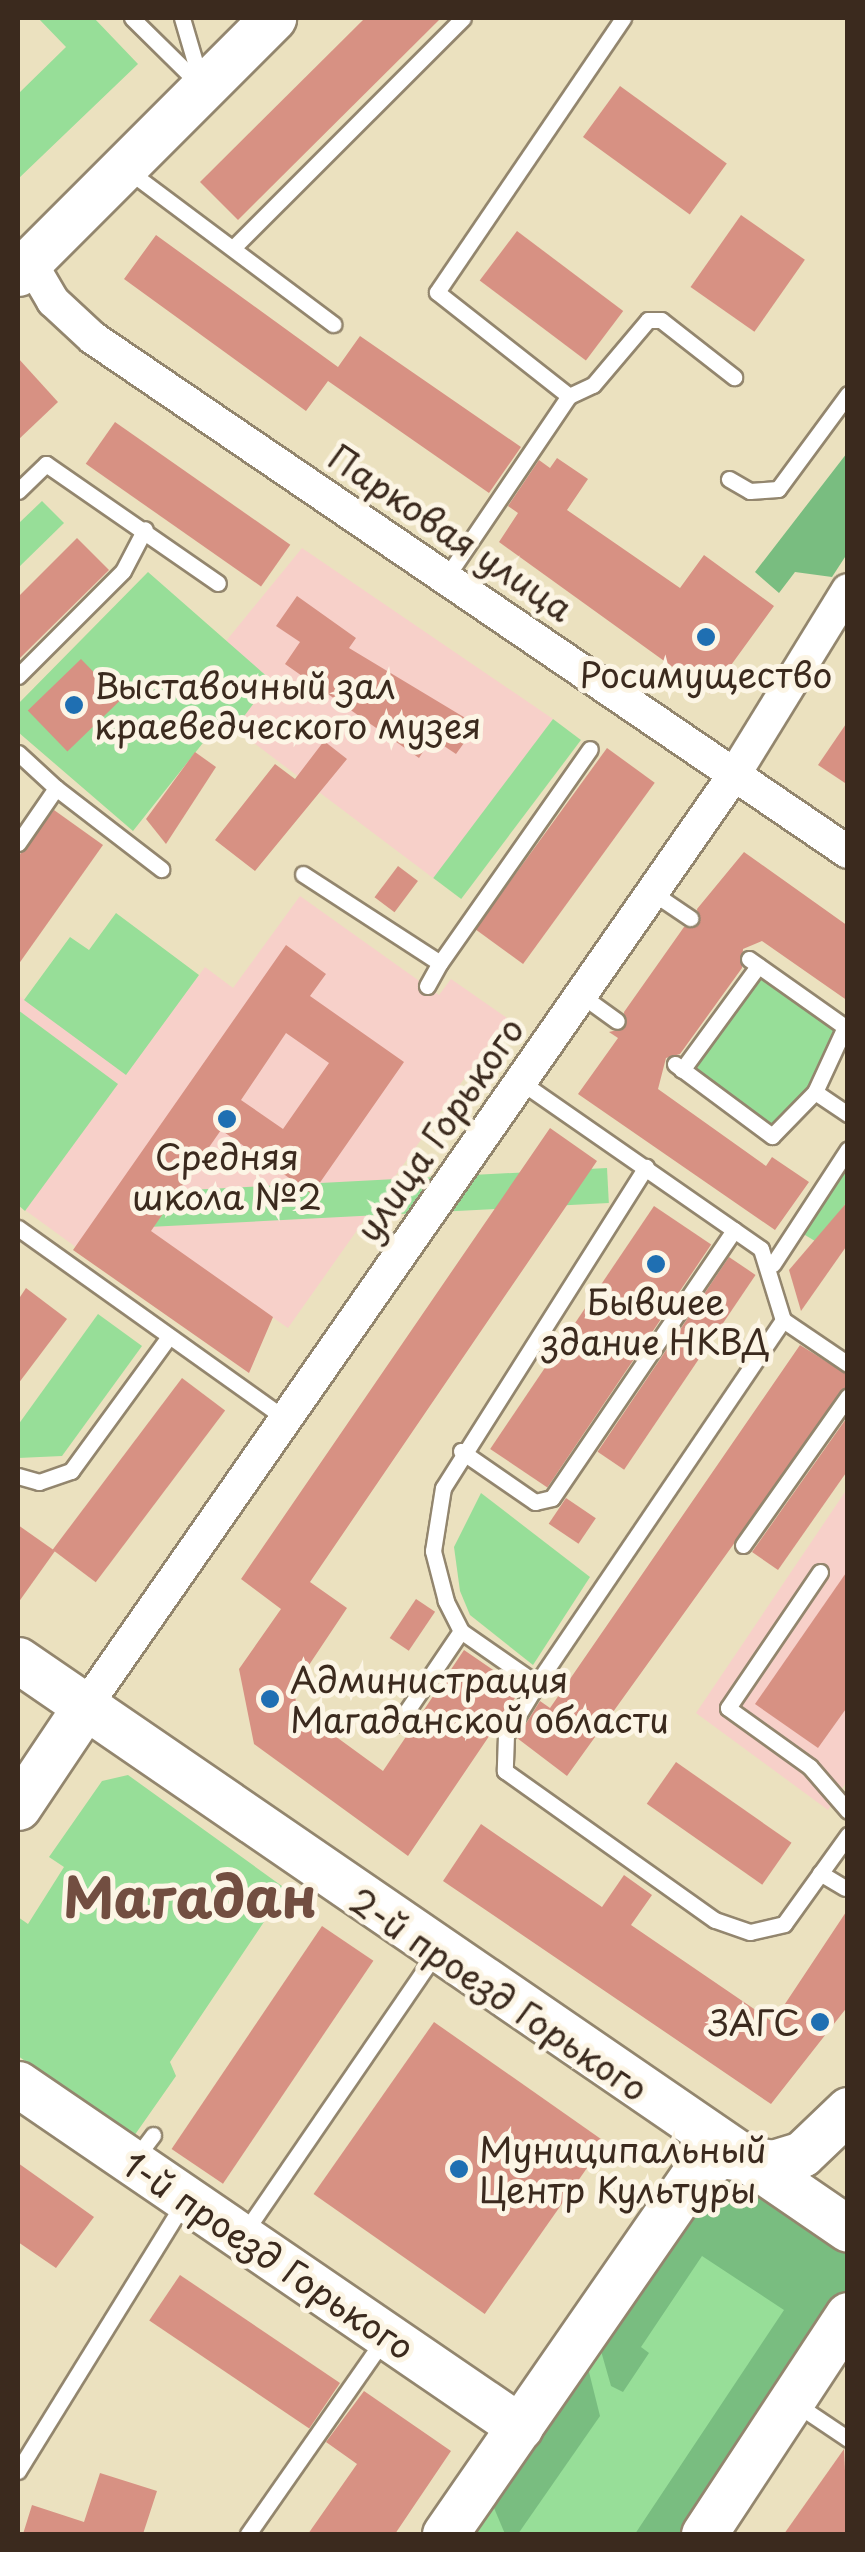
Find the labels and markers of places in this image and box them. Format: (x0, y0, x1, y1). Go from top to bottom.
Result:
marker: Росимущество (695, 626, 717, 648)
place label: Росимущество (580, 653, 832, 695)
place label: Выставочный зал краеведческого музея (94, 664, 482, 746)
marker: Выставочный зал краеведческого музея (63, 694, 85, 716)
marker: Средняя школа №2 (216, 1108, 238, 1130)
place label: Средняя школа №2 (131, 1135, 323, 1217)
marker: Бывшее здание НКВД (645, 1253, 667, 1275)
place label: Бывшее здание НКВД (540, 1280, 772, 1362)
place label: Администрация Магаданской области (290, 1658, 670, 1740)
marker: Администрация Магаданской области (259, 1688, 281, 1710)
place label: ЗАГС (709, 2001, 800, 2043)
marker: ЗАГС (809, 2011, 831, 2033)
place label: Муниципальный Центр Культуры (479, 2128, 767, 2210)
marker: Муниципальный Центр Культуры (448, 2158, 470, 2180)

